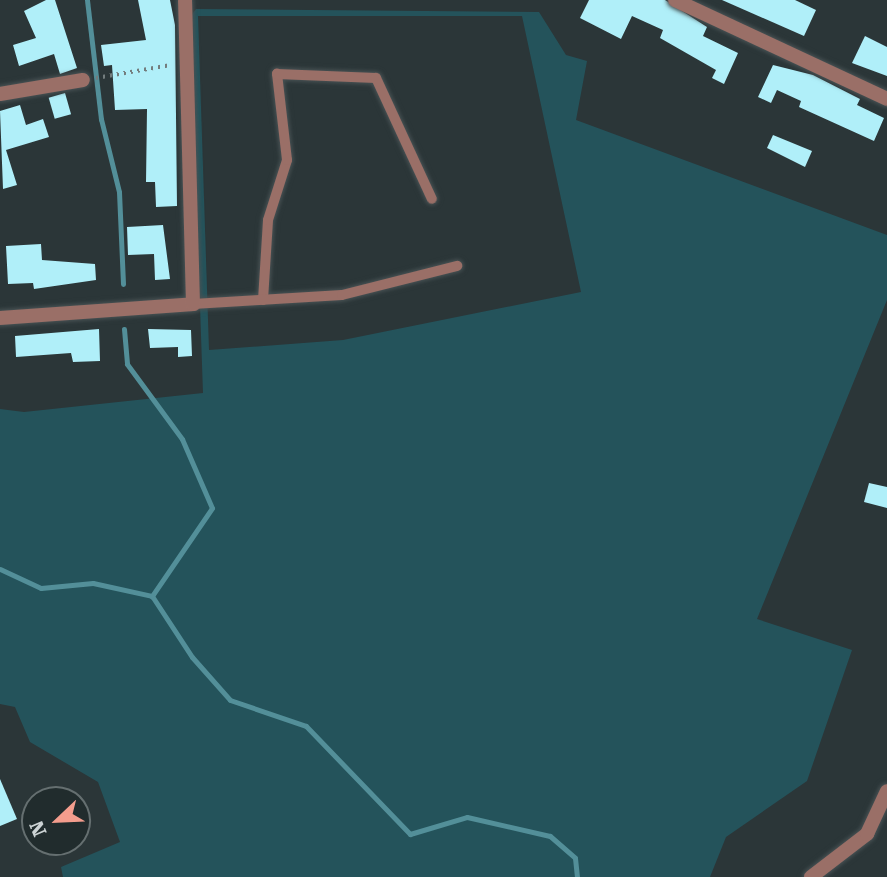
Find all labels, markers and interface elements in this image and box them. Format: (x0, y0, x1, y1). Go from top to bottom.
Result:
north arrow (21, 786, 91, 856)
text: N (25, 817, 51, 840)

